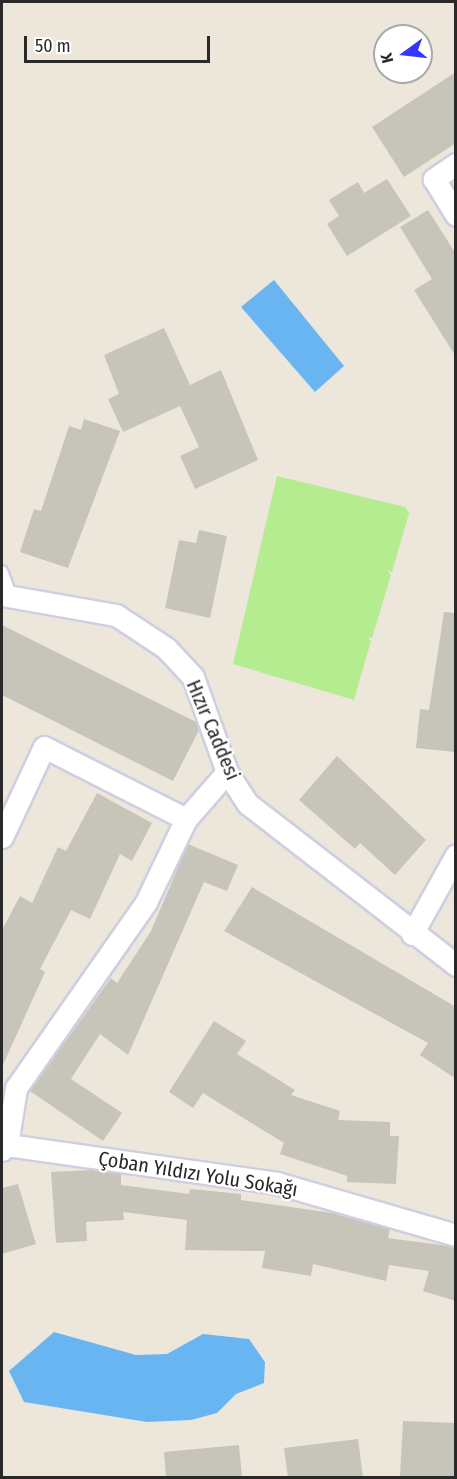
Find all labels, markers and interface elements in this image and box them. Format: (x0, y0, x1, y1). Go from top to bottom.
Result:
scale bar (27, 24, 213, 62)
north arrow (373, 24, 433, 84)
text: 50 m (35, 35, 71, 57)
text: K (377, 51, 397, 65)
street label: Hızır Caddesi (181, 676, 245, 784)
street label: Çoban Yıldızı Yolu Sokağı (97, 1146, 299, 1202)

